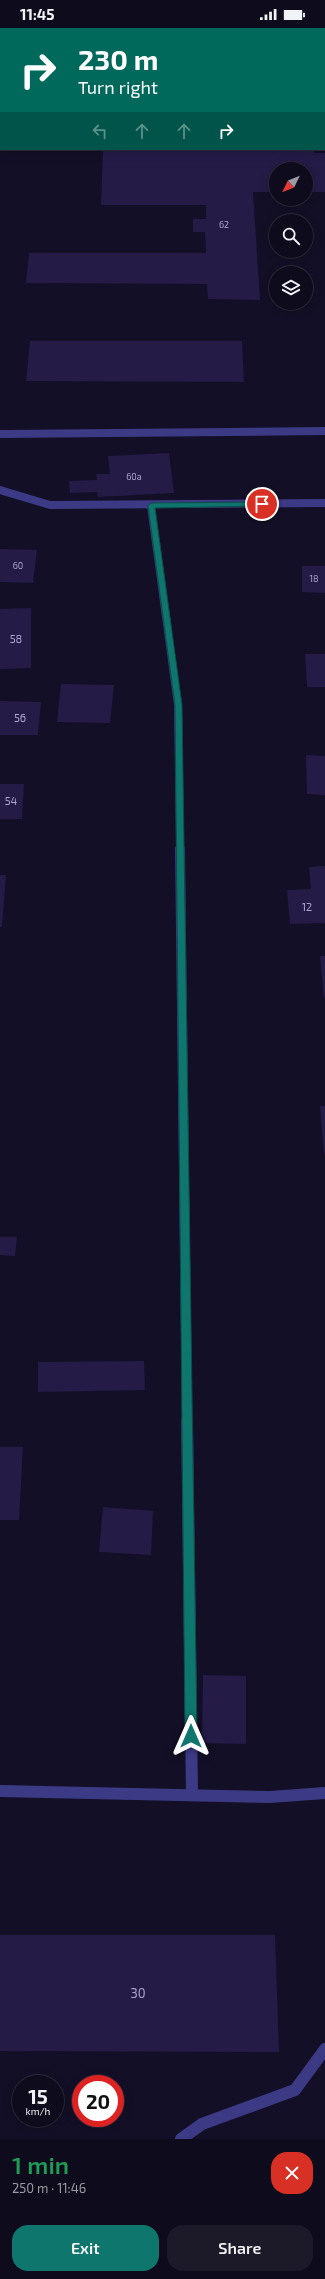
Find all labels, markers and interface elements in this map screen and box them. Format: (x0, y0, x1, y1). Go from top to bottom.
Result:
text: 11:45 (20, 5, 55, 23)
text: 230 m (78, 42, 159, 76)
icon: right (12, 44, 64, 96)
text: Turn right (78, 76, 158, 98)
icon: left (89, 120, 111, 142)
icon: ahead (131, 120, 153, 142)
icon: ahead (173, 120, 195, 142)
icon: right (215, 120, 237, 142)
north arrow (269, 162, 313, 206)
map controls (269, 162, 313, 310)
button: search (269, 214, 313, 258)
house number: 62 (219, 219, 229, 230)
button: layers (269, 266, 313, 310)
house number: 60а (126, 471, 142, 482)
pin (245, 487, 279, 521)
icon: arrive (251, 493, 273, 515)
house number: 60 (13, 560, 23, 571)
house number: 18 (309, 573, 319, 584)
house number: 58 (10, 632, 22, 645)
house number: 56 (14, 711, 26, 724)
house number: 54 (5, 794, 18, 807)
house number: 12 (302, 900, 312, 913)
position arrow (170, 1715, 212, 1757)
house number: 30 (130, 1985, 146, 2001)
speed limit sign: 20 (72, 2075, 124, 2127)
text: 15 (28, 2084, 48, 2108)
text: km/h (26, 2105, 50, 2117)
text: 1 min (12, 2150, 69, 2179)
button: close (271, 2152, 313, 2194)
text: 250 m · 11:46 (12, 2180, 86, 2196)
button: Exit (12, 2225, 159, 2271)
button: Share (167, 2225, 313, 2271)

